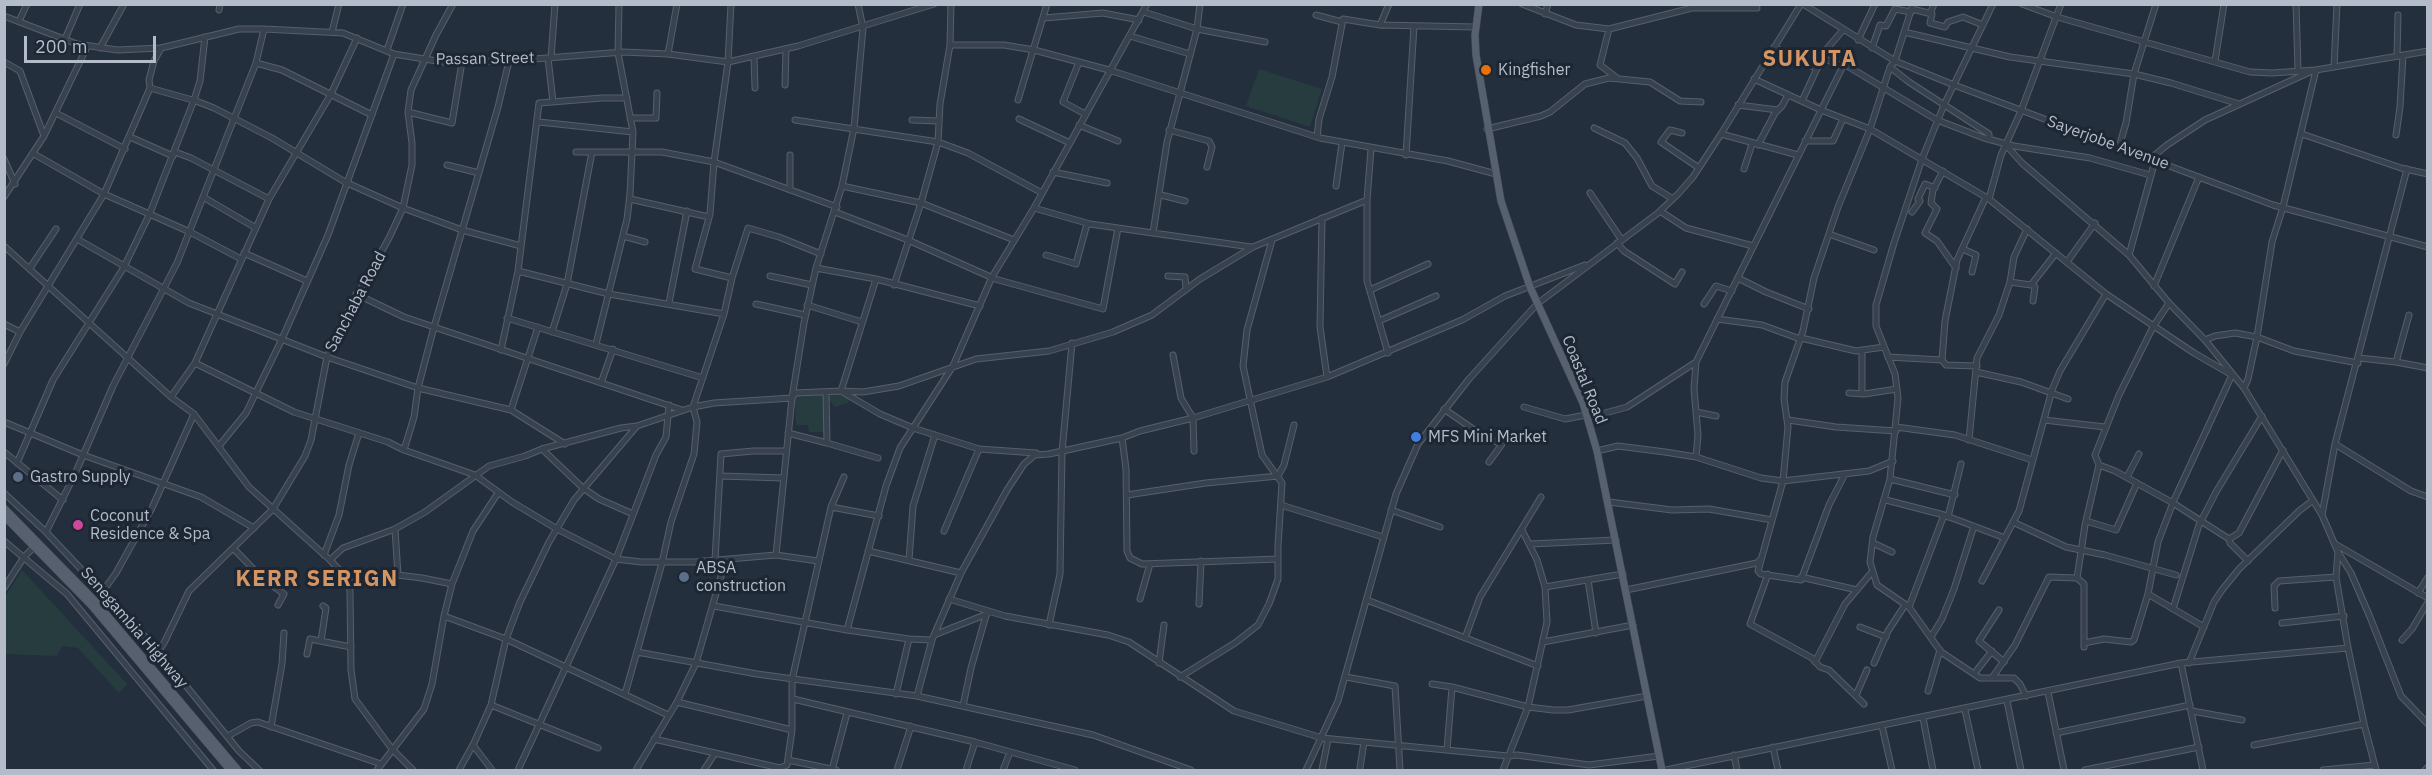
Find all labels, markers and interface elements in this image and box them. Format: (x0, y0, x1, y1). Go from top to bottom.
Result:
scale bar (27, 24, 159, 62)
text: 200 m (35, 35, 87, 58)
district label: SUKUTA (1762, 47, 1858, 73)
street label: Passan Street (435, 49, 535, 69)
place label: Kingfisher (1498, 60, 1570, 80)
marker: Kingfisher (1479, 63, 1493, 77)
street label: Sayerjobe Avenue (2044, 112, 2172, 174)
street label: Sanchaba Road (321, 248, 391, 356)
street label: Coastal Road (1557, 333, 1611, 427)
place label: MFS Mini Market (1428, 427, 1547, 447)
marker: MFS Mini Market (1409, 430, 1423, 444)
place label: Gastro Supply (30, 467, 131, 487)
marker: Gastro Supply (11, 470, 25, 484)
place label: Coconut Residence & Spa (90, 506, 210, 544)
marker: Coconut Residence & Spa (71, 518, 85, 532)
place label: ABSA construction (696, 558, 786, 596)
street label: Senegambia Highway (76, 564, 192, 692)
district label: KERR SERIGN (235, 567, 399, 593)
marker: ABSA construction (677, 570, 691, 584)

